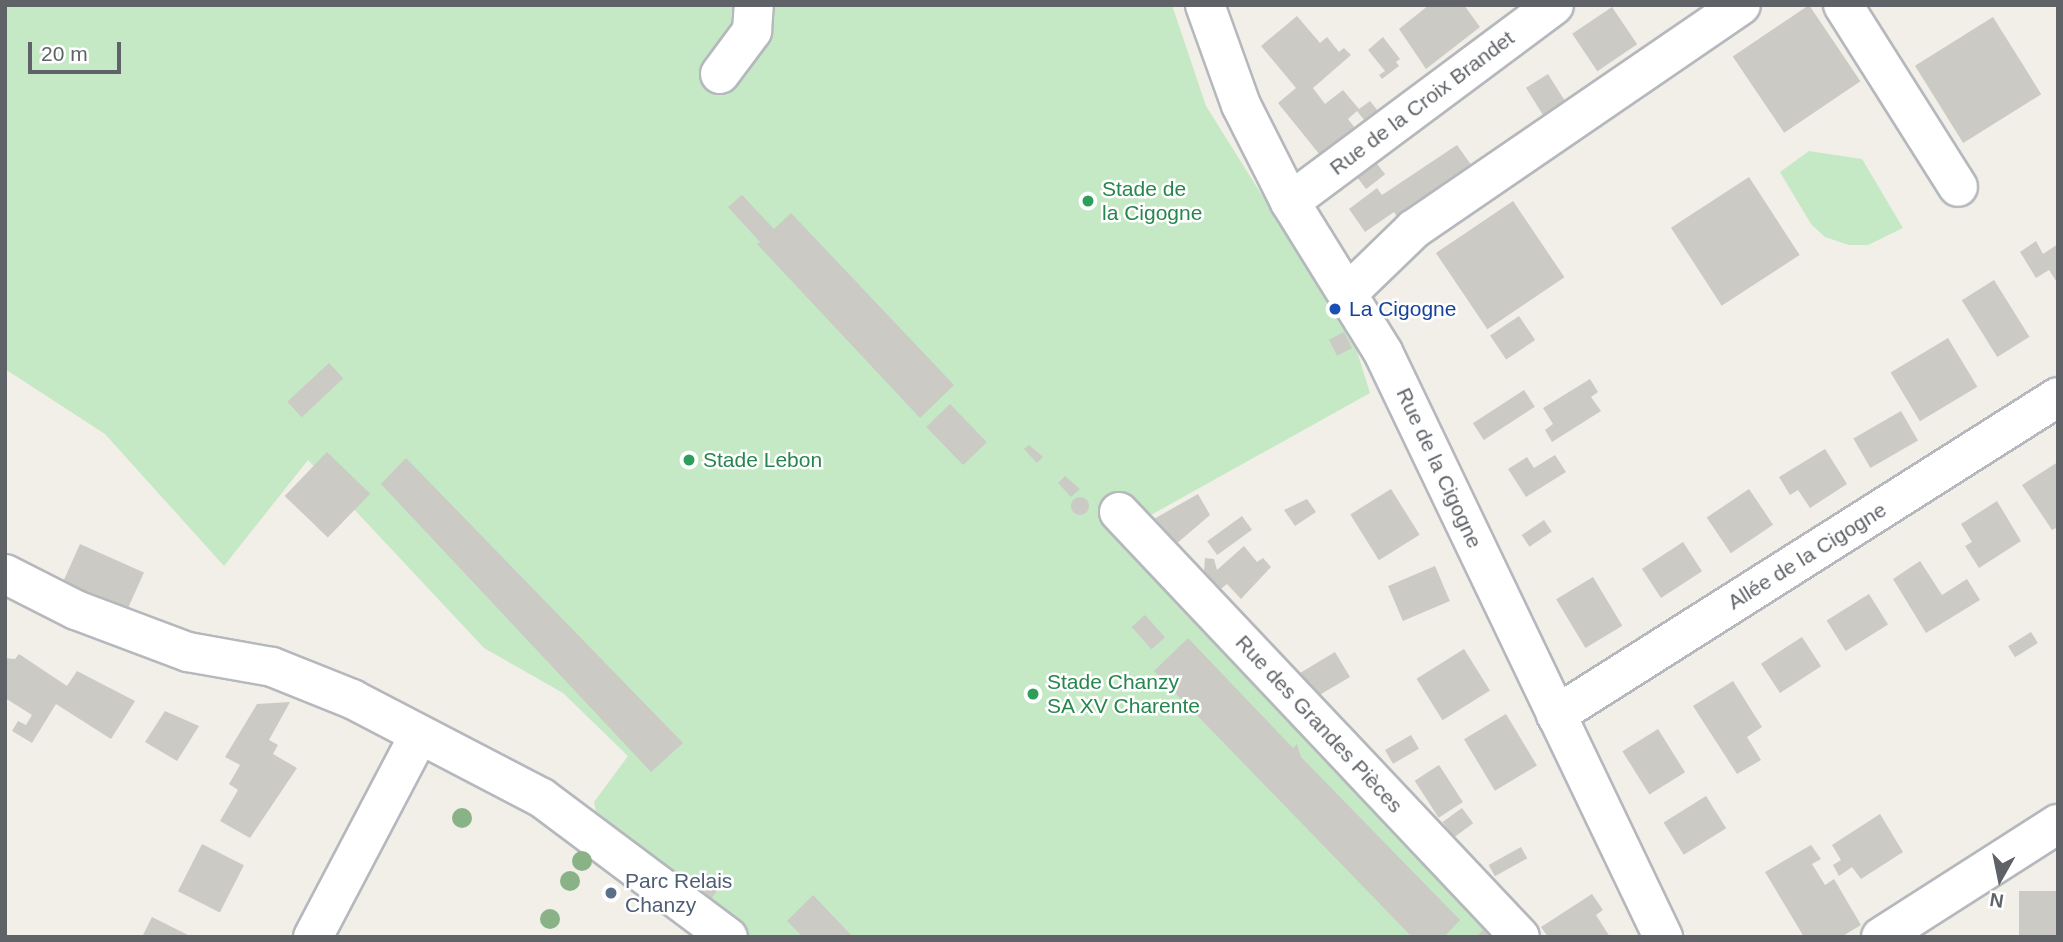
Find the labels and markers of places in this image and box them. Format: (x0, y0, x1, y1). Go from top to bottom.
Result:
place label: Stade de la Cigogne (1102, 176, 1202, 226)
marker: Stade de la Cigogne (1080, 193, 1096, 209)
place label: La Cigogne (1349, 296, 1456, 322)
marker: La Cigogne (1327, 301, 1343, 317)
place label: Stade Lebon (703, 447, 822, 473)
marker: Stade Lebon (681, 452, 697, 468)
place label: Stade Chanzy SA XV Charente (1047, 669, 1201, 719)
marker: Stade Chanzy SA XV Charente (1025, 686, 1041, 702)
place label: Parc Relais Chanzy (625, 868, 732, 918)
marker: Parc Relais Chanzy (603, 885, 619, 901)

